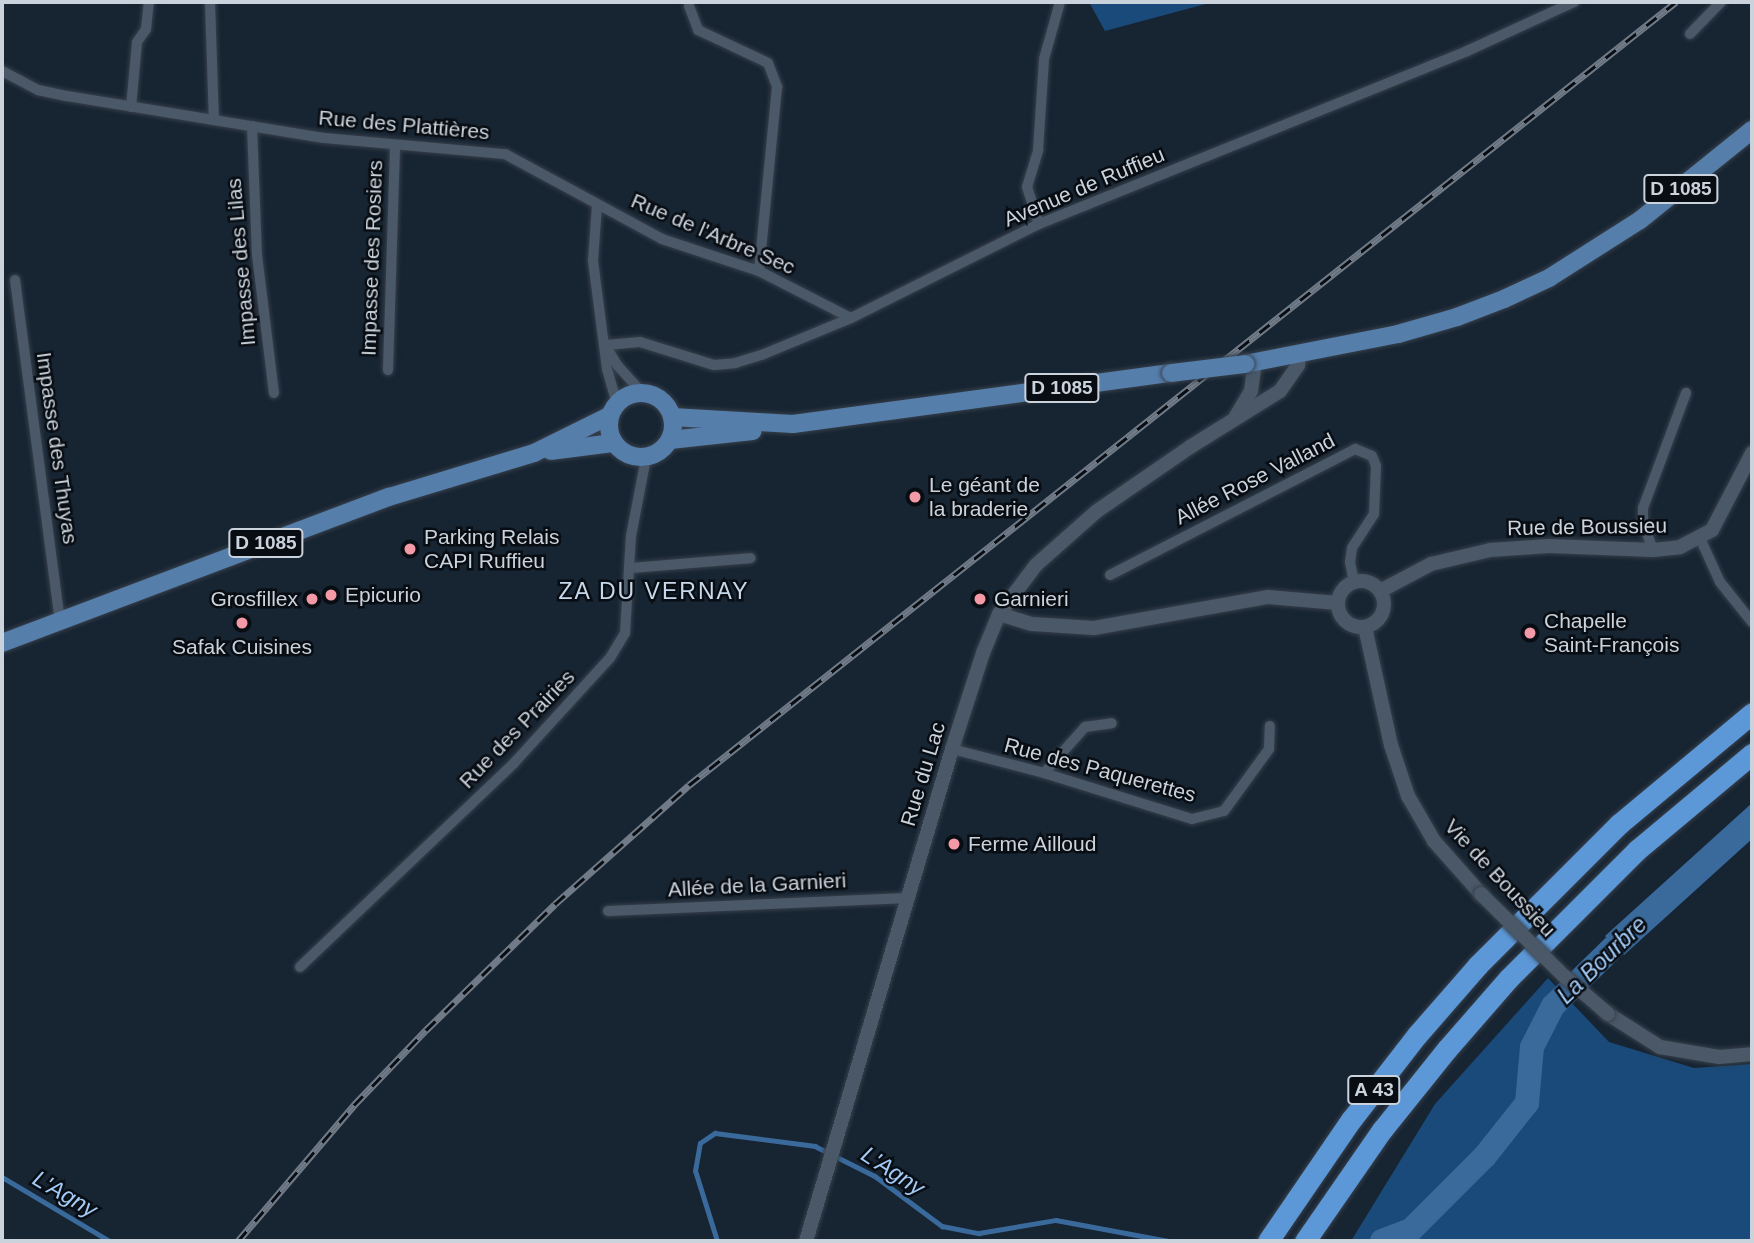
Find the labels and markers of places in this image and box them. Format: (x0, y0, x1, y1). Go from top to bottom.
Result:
place label: Le géant de la braderie (929, 472, 1040, 522)
marker: Le géant de la braderie (907, 489, 923, 505)
place label: Parking Relais CAPI Ruffieu (424, 524, 559, 574)
marker: Parking Relais CAPI Ruffieu (402, 541, 418, 557)
place label: Epicurio (345, 582, 421, 608)
place label: Grosfillex (210, 586, 298, 612)
place label: Garnieri (994, 586, 1069, 612)
marker: Epicurio (323, 587, 339, 603)
marker: Grosfillex (304, 591, 320, 607)
marker: Garnieri (972, 591, 988, 607)
place label: Chapelle Saint-François (1544, 608, 1679, 658)
marker: Safak Cuisines (234, 615, 250, 631)
marker: Chapelle Saint-François (1522, 625, 1538, 641)
place label: Safak Cuisines (172, 634, 312, 660)
place label: Ferme Ailloud (968, 831, 1098, 857)
marker: Ferme Ailloud (946, 836, 962, 852)

